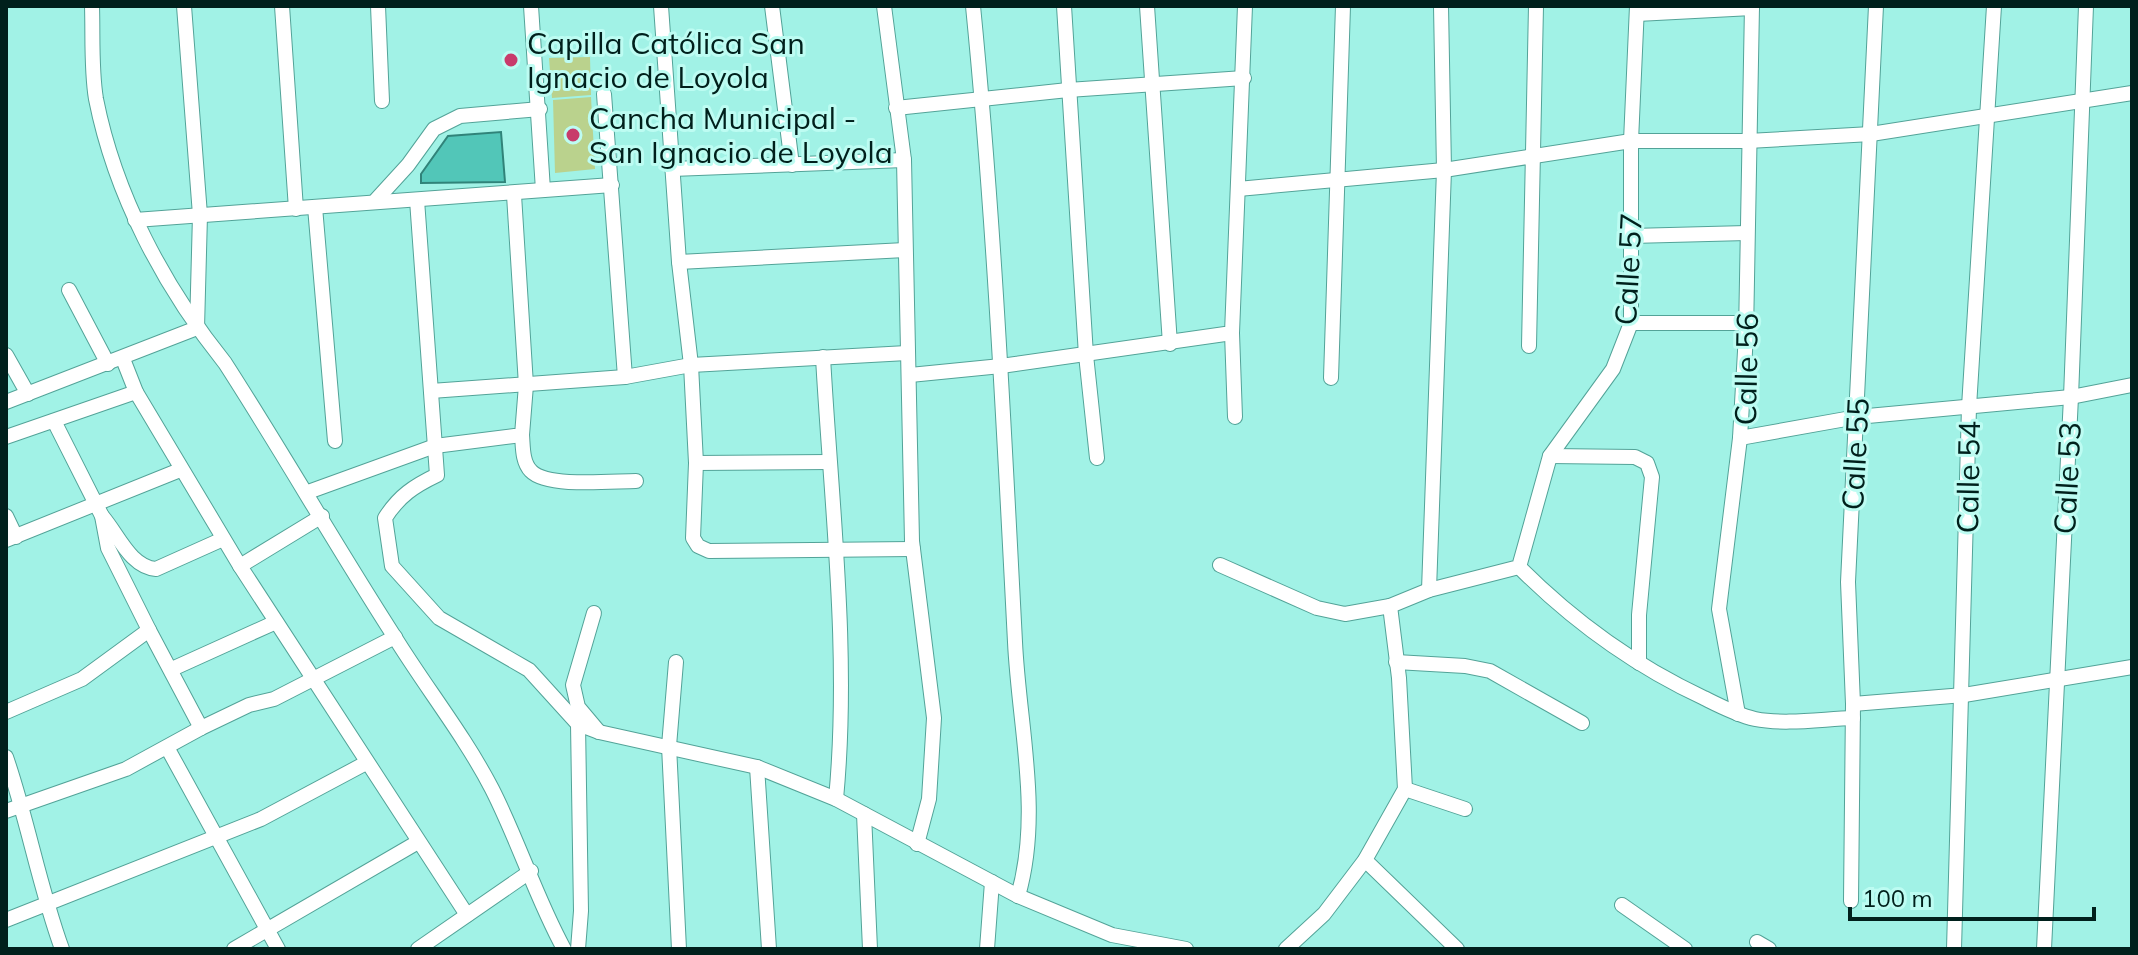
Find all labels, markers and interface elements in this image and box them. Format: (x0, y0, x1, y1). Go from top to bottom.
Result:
place label: Capilla Católica San Ignacio de Loyola (527, 24, 805, 96)
marker: Capilla Católica San Ignacio de Loyola (502, 51, 520, 69)
place label: Cancha Municipal - San Ignacio de Loyola (589, 99, 893, 171)
marker: Cancha Municipal - San Ignacio de Loyola (564, 126, 582, 144)
street label: Calle 57 (1606, 212, 1650, 326)
street label: Calle 56 (1726, 312, 1766, 426)
street label: Calle 55 (1833, 397, 1877, 511)
street label: Calle 54 (1948, 420, 1988, 534)
street label: Calle 53 (2045, 421, 2089, 535)
scale bar (1850, 871, 2094, 921)
text: 100 m (1862, 883, 1933, 913)

